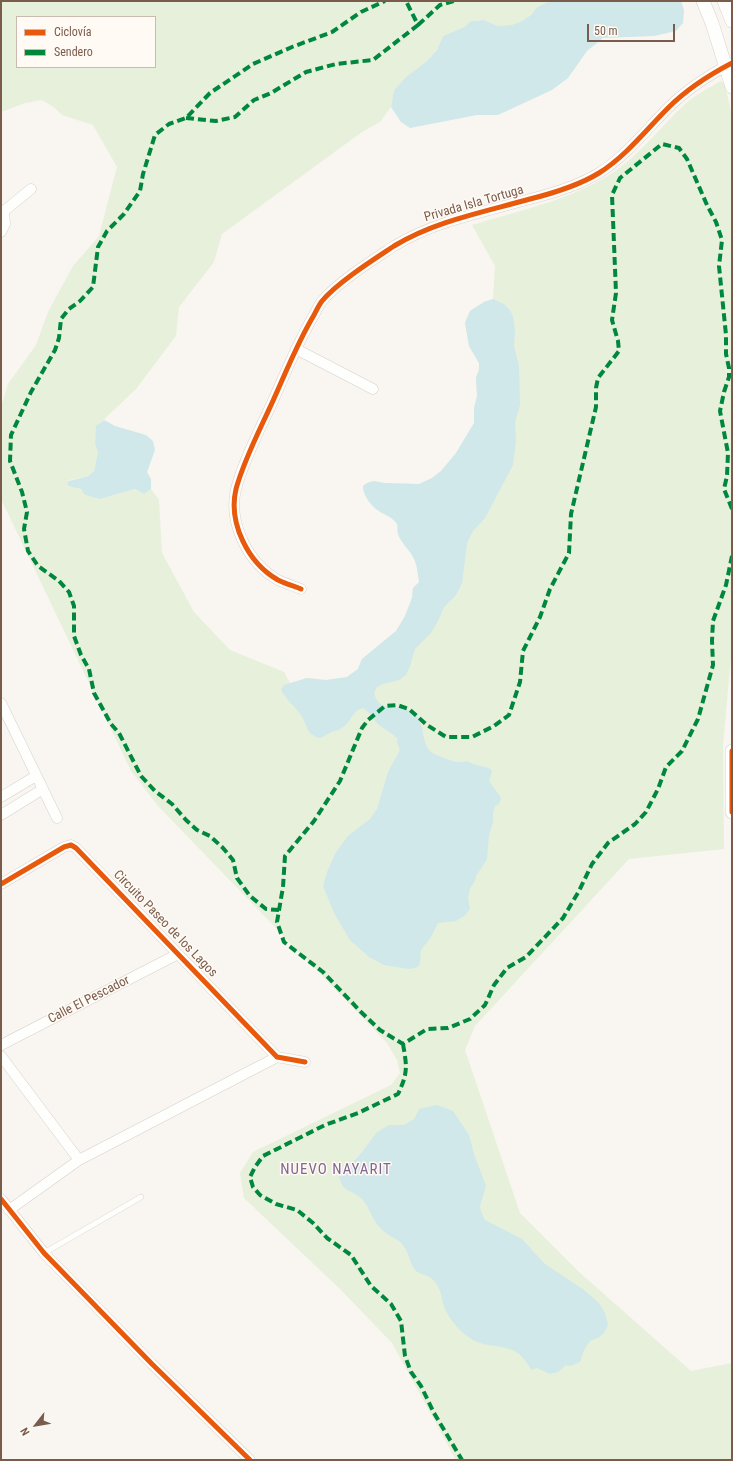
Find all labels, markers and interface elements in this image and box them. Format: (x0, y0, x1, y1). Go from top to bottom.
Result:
legend (16, 16, 156, 68)
scale bar (589, 16, 677, 42)
text: 50 m (594, 24, 618, 38)
text: Ciclovía (54, 25, 92, 39)
text: Sendero (54, 45, 93, 59)
street label: Privada Isla Tortuga (423, 182, 525, 226)
street label: Circuito Paseo de los Lagos (110, 867, 220, 981)
street label: Calle El Pescador (46, 973, 132, 1027)
district label: NUEVO NAYARIT (280, 1161, 392, 1179)
north arrow (16, 1405, 56, 1445)
text: N (18, 1425, 33, 1438)

